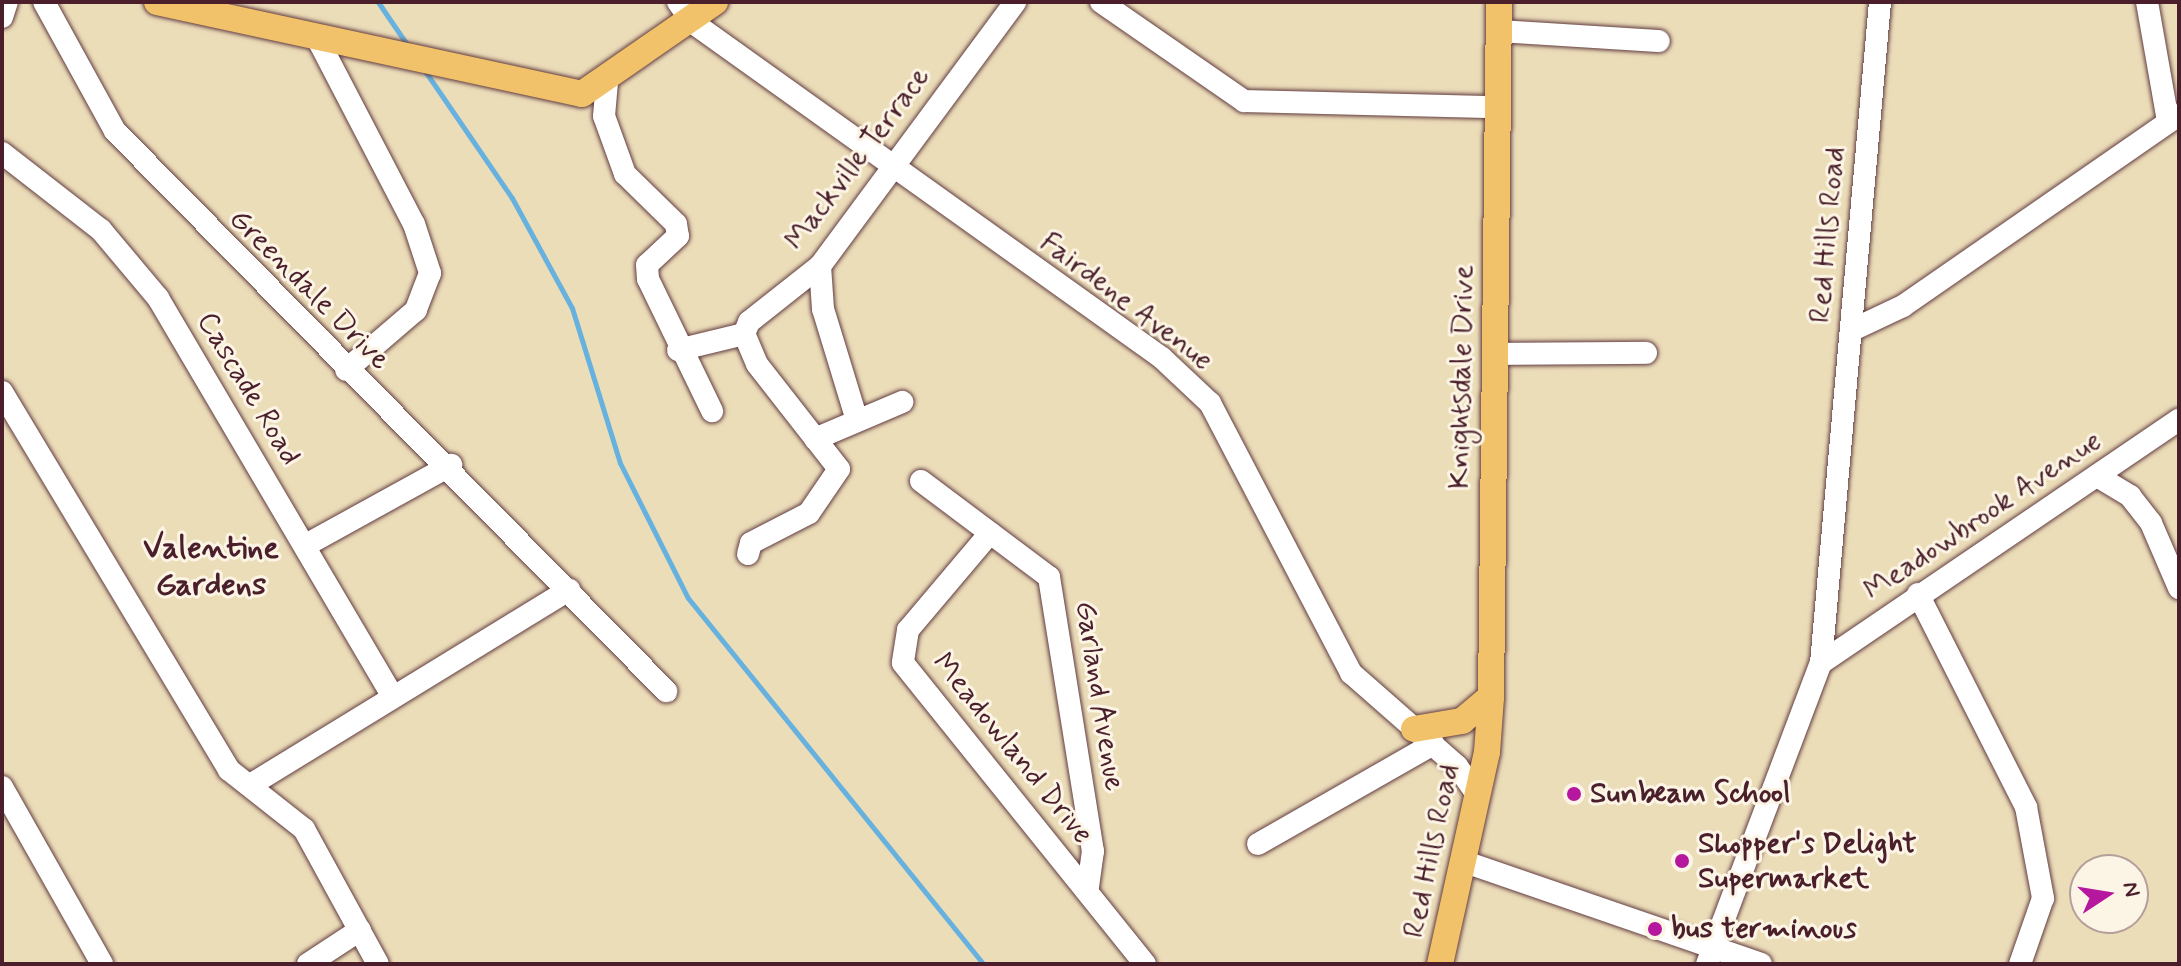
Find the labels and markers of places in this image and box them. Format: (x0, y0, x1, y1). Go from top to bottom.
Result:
place label: Sunbeam School (1590, 776, 1792, 812)
marker: Sunbeam School (1565, 785, 1583, 803)
place label: Shopper's Delight Supermarket (1698, 826, 1916, 896)
marker: Shopper's Delight Supermarket (1673, 852, 1691, 870)
place label: bus terminous (1671, 911, 1859, 947)
marker: bus terminous (1646, 920, 1664, 938)

